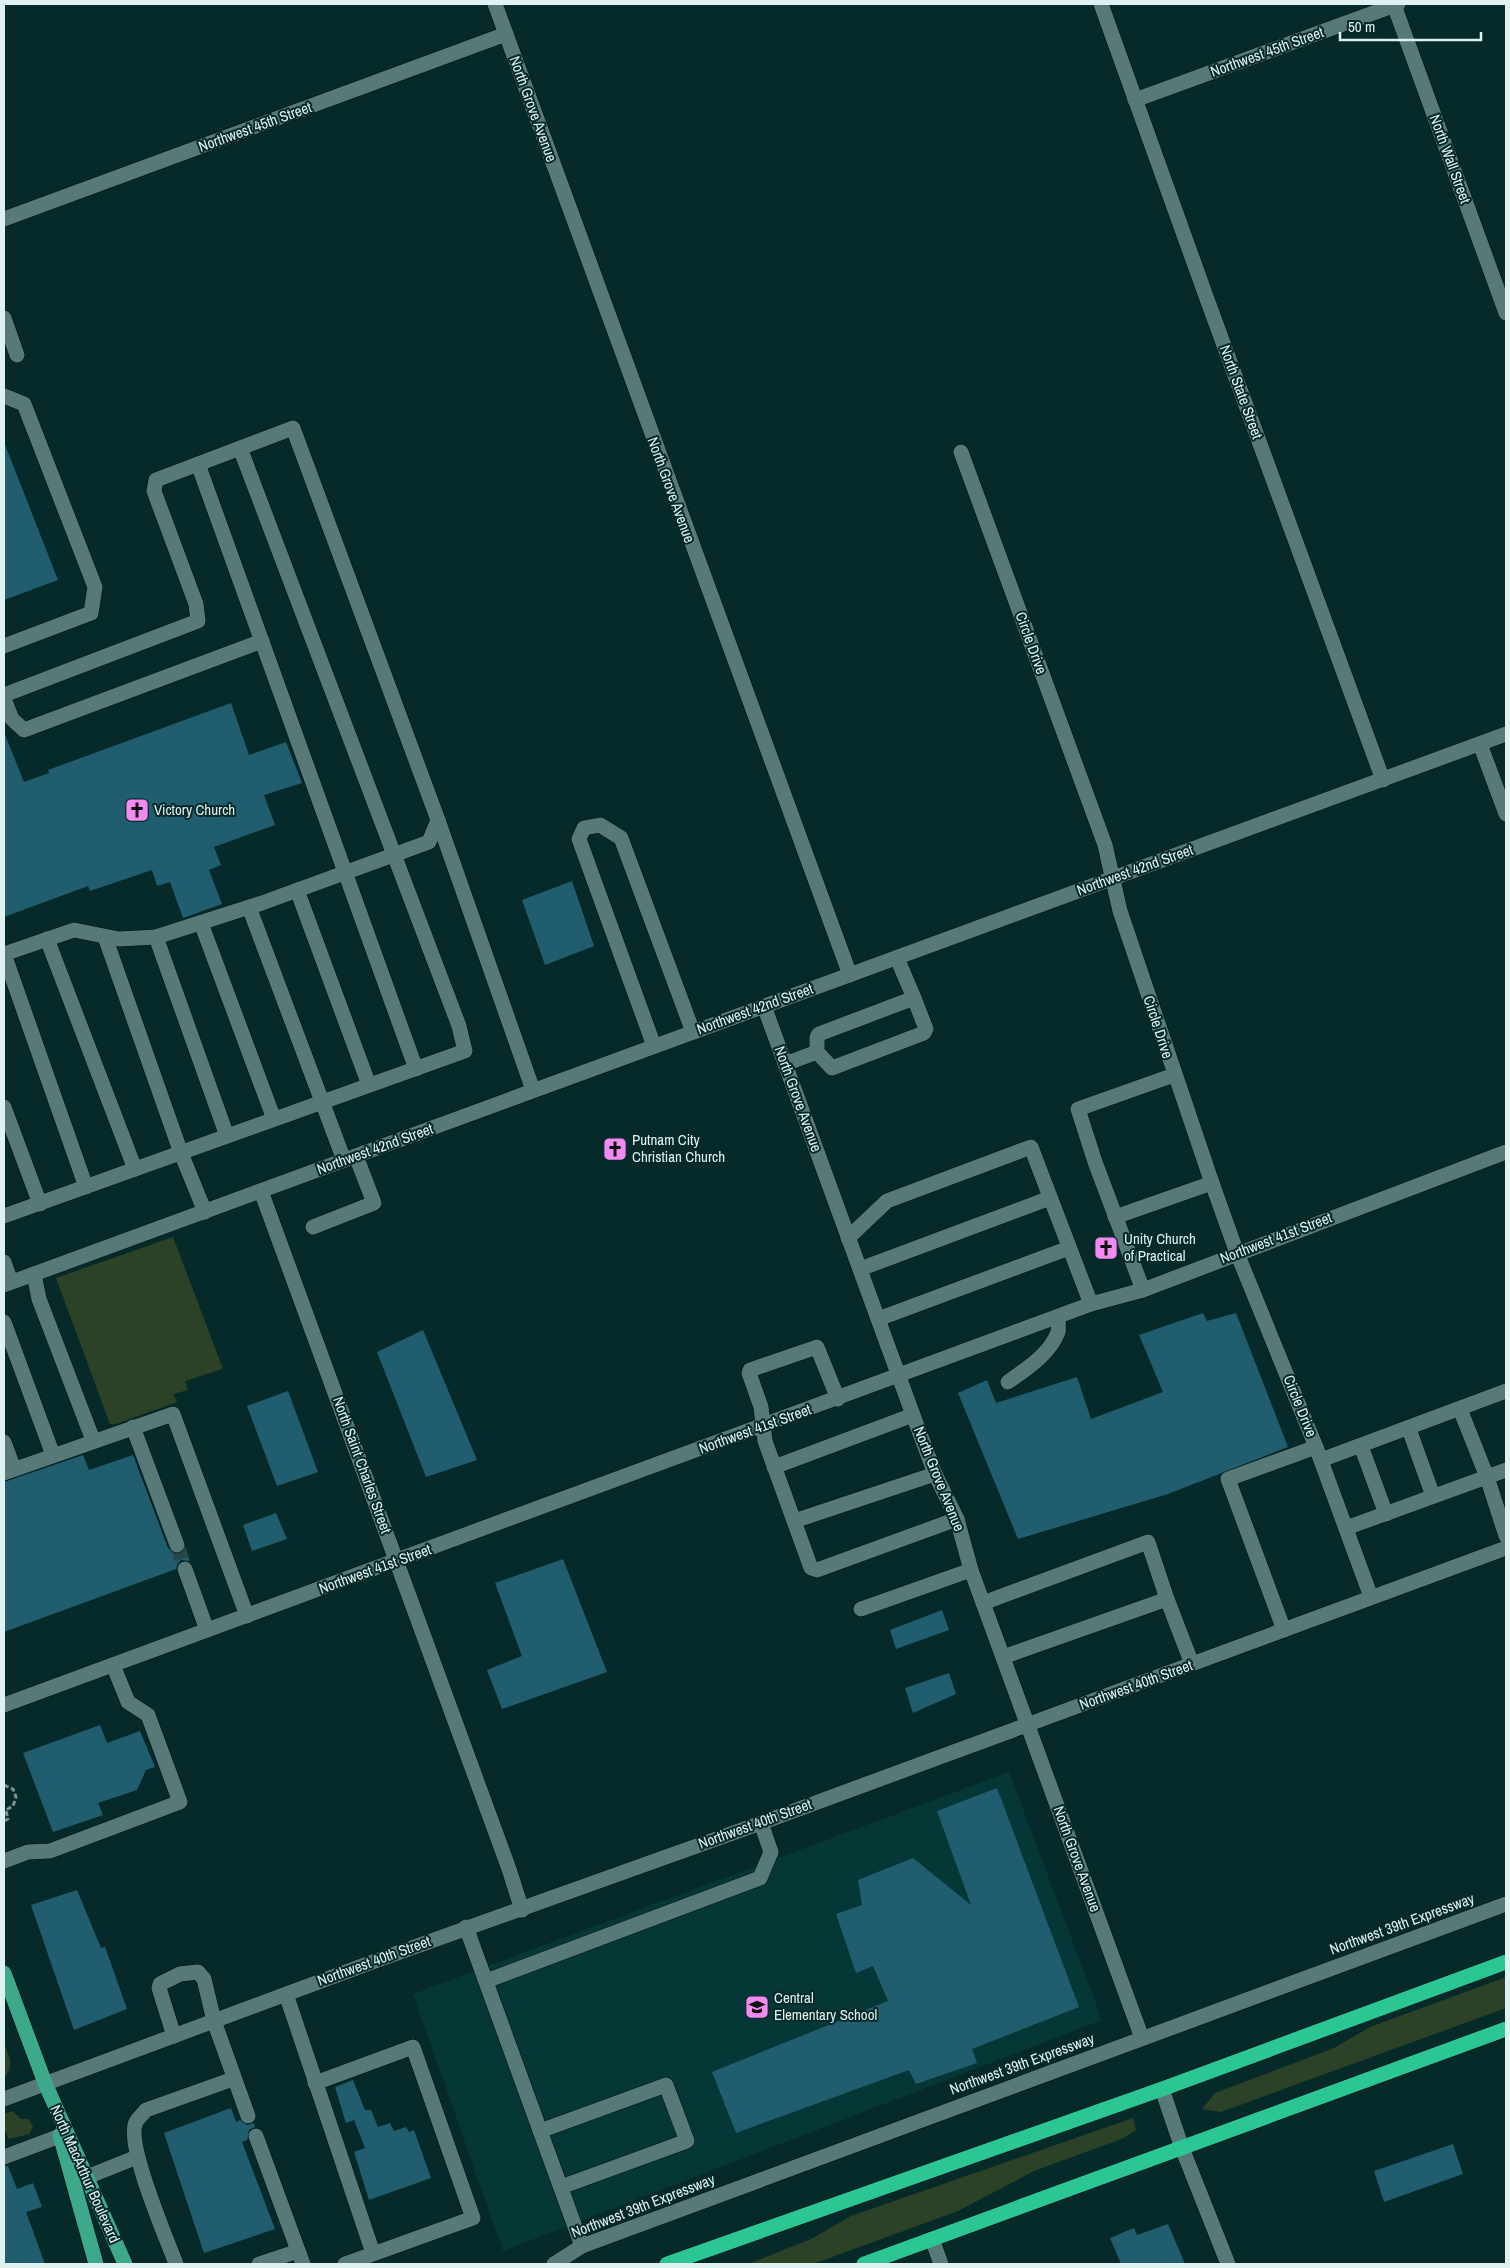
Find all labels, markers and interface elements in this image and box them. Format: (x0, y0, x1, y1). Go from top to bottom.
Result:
scale bar (1340, 10, 1481, 42)
text: 50 m (1348, 16, 1375, 37)
street label: Northwest 45th Street (1207, 21, 1327, 82)
street label: North Grove Avenue (505, 53, 562, 165)
street label: Northwest 45th Street (195, 96, 315, 157)
street label: North Wall Street (1425, 111, 1476, 207)
street label: North State Street (1215, 342, 1268, 442)
street label: North Grove Avenue (643, 434, 700, 546)
street label: Circle Drive (1011, 609, 1052, 677)
church icon: Victory Church (124, 797, 150, 823)
place label: Victory Church (154, 799, 235, 820)
street label: Northwest 42nd Street (1074, 839, 1196, 900)
street label: Northwest 42nd Street (694, 978, 816, 1039)
street label: Circle Drive (1138, 993, 1179, 1061)
street label: North Grove Avenue (770, 1043, 827, 1155)
street label: Northwest 42nd Street (314, 1118, 436, 1179)
place label: Putnam City Christian Church (632, 1129, 725, 1167)
church icon: Putnam City Christian Church (602, 1136, 628, 1162)
street label: Northwest 41st Street (1217, 1206, 1335, 1269)
place label: Unity Church of Practical (1124, 1228, 1196, 1266)
church icon: Unity Church of Practical (1093, 1235, 1119, 1261)
street label: Circle Drive (1279, 1372, 1322, 1440)
street label: North Saint Charles Street (328, 1393, 397, 1537)
street label: Northwest 41st Street (696, 1398, 815, 1459)
street label: North Grove Avenue (909, 1423, 970, 1534)
street label: Northwest 41st Street (316, 1538, 435, 1599)
street label: Northwest 40th Street (1076, 1654, 1196, 1715)
street label: Northwest 40th Street (695, 1793, 815, 1854)
street label: North Grove Avenue (1049, 1803, 1106, 1915)
street label: Northwest 39th Expressway (1327, 1887, 1478, 1959)
street label: Northwest 40th Street (314, 1930, 434, 1991)
place label: Central Elementary School (774, 1987, 877, 2025)
school or university icon: Central Elementary School (744, 1994, 770, 2020)
street label: Northwest 39th Expressway (947, 2027, 1098, 2099)
street label: North MacArthur Boulevard (46, 2101, 125, 2246)
street label: Northwest 39th Expressway (568, 2168, 719, 2243)

